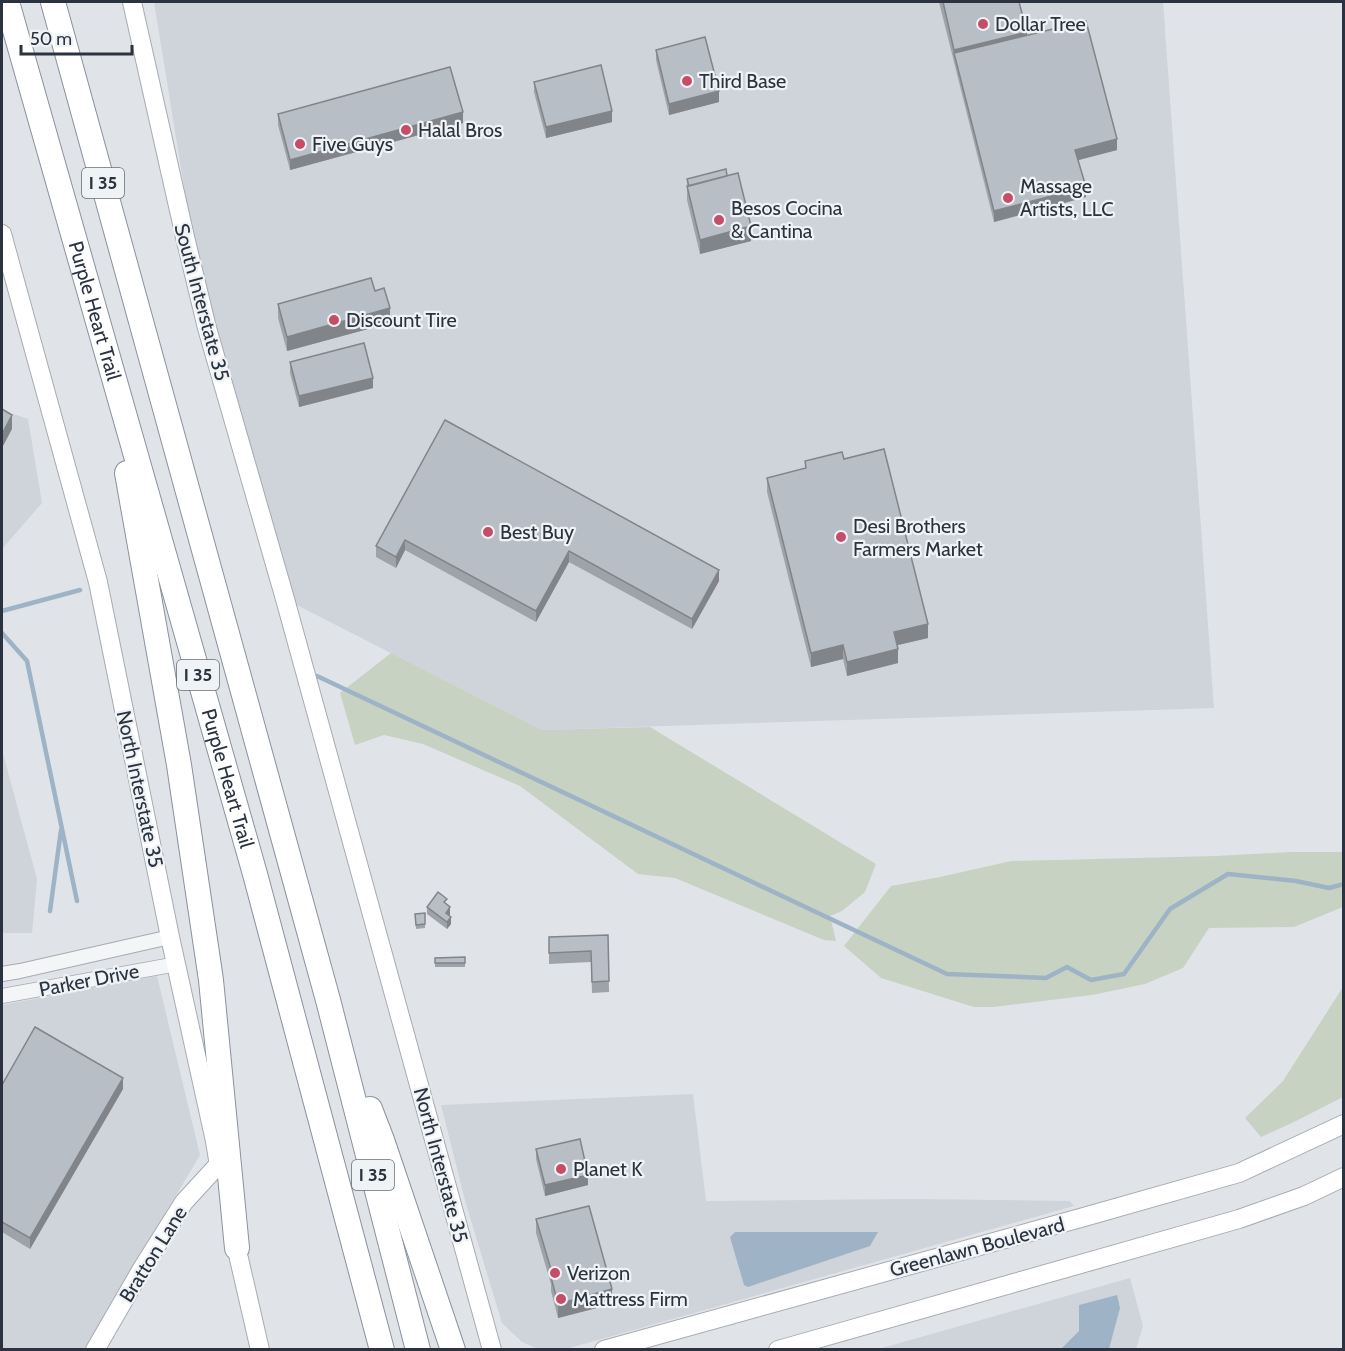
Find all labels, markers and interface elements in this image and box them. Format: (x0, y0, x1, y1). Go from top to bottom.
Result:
place label: Dollar Tree (995, 12, 1086, 36)
marker: Dollar Tree (976, 17, 990, 31)
scale bar (21, 18, 132, 56)
text: 50 m (30, 28, 72, 50)
place label: Third Base (699, 69, 786, 93)
marker: Third Base (680, 74, 694, 88)
place label: Halal Bros (418, 118, 502, 142)
marker: Halal Bros (399, 123, 413, 137)
place label: Five Guys (312, 132, 393, 156)
marker: Five Guys (293, 137, 307, 151)
road number: I 35 (82, 168, 124, 198)
place label: Massage Artists, LLC (1020, 174, 1114, 221)
marker: Massage Artists, LLC (1001, 191, 1015, 205)
place label: Besos Cocina & Cantina (731, 196, 843, 243)
marker: Besos Cocina & Cantina (712, 213, 726, 227)
street label: South Interstate 35 (169, 221, 235, 383)
street label: Purple Heart Trail (64, 238, 126, 383)
place label: Discount Tire (346, 308, 457, 332)
marker: Discount Tire (327, 313, 341, 327)
place label: Desi Brothers Farmers Market (853, 514, 983, 561)
place label: Best Buy (500, 520, 574, 544)
marker: Best Buy (481, 525, 495, 539)
marker: Desi Brothers Farmers Market (834, 530, 848, 544)
road number: I 35 (177, 660, 219, 690)
street label: Purple Heart Trail (197, 706, 259, 851)
street label: North Interstate 35 (112, 708, 168, 870)
street label: Parker Drive (37, 959, 141, 1001)
street label: North Interstate 35 (409, 1085, 473, 1245)
place label: Planet K (573, 1157, 643, 1181)
road number: I 35 (352, 1160, 394, 1190)
marker: Planet K (554, 1162, 568, 1176)
street label: Bratton Lane (114, 1202, 192, 1306)
street label: Greenlawn Boulevard (887, 1212, 1067, 1282)
place label: Verizon (567, 1261, 630, 1285)
marker: Verizon (548, 1266, 562, 1280)
place label: Mattress Firm (573, 1287, 688, 1311)
marker: Mattress Firm (554, 1292, 568, 1306)

